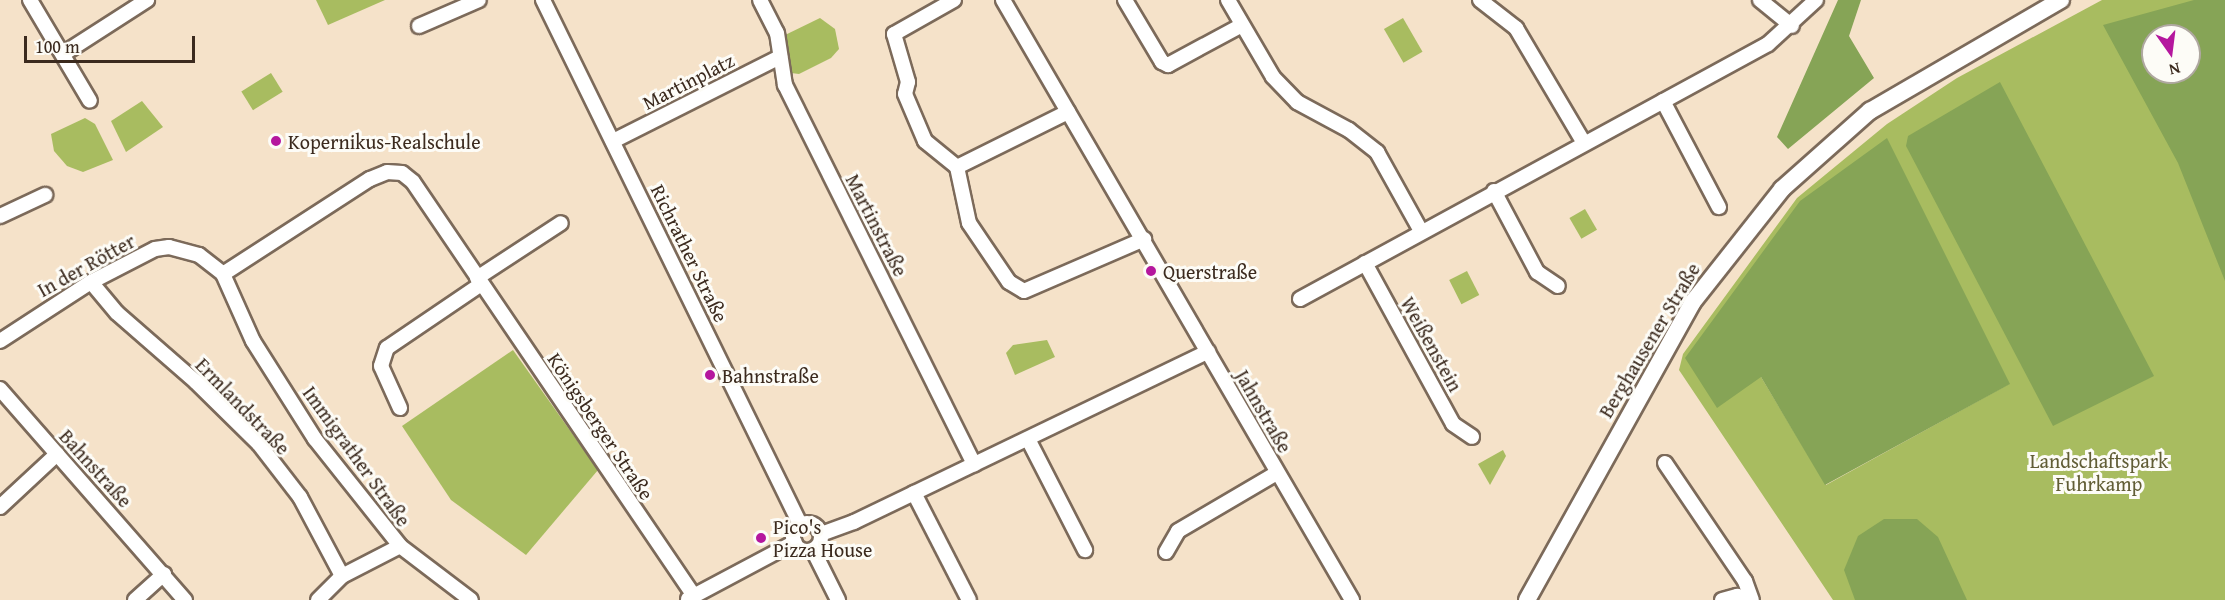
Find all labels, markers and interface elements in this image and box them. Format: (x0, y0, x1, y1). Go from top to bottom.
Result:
scale bar (27, 24, 198, 62)
north arrow (2141, 24, 2201, 84)
text: 100 m (35, 33, 80, 60)
street label: Martinplatz (638, 48, 738, 114)
text: N (2167, 57, 2183, 82)
place label: Kopernikus-Realschule (288, 129, 481, 153)
marker: Kopernikus-Realschule (269, 134, 283, 148)
street label: Martinstraße (841, 170, 913, 280)
street label: Richrather Straße (646, 180, 734, 326)
street label: In der Rötter (33, 228, 139, 302)
street label: Berghausener Straße (1593, 258, 1705, 422)
place label: Querstraße (1163, 259, 1257, 283)
marker: Querstraße (1144, 264, 1158, 278)
street label: Weißenstein (1396, 292, 1468, 396)
street label: Königsberger Straße (543, 348, 659, 504)
street label: Ermlandstraße (191, 353, 295, 459)
place label: Bahnstraße (722, 363, 819, 387)
street label: Jahnstraße (1231, 365, 1297, 457)
marker: Bahnstraße (703, 368, 717, 382)
street label: Immigrather Straße (298, 381, 416, 531)
street label: Bahnstraße (55, 424, 137, 512)
park label: Landschaftspark Fuhrkamp (2030, 449, 2168, 496)
place label: Pico's Pizza House (773, 514, 872, 561)
marker: Pico's Pizza House (754, 531, 768, 545)

